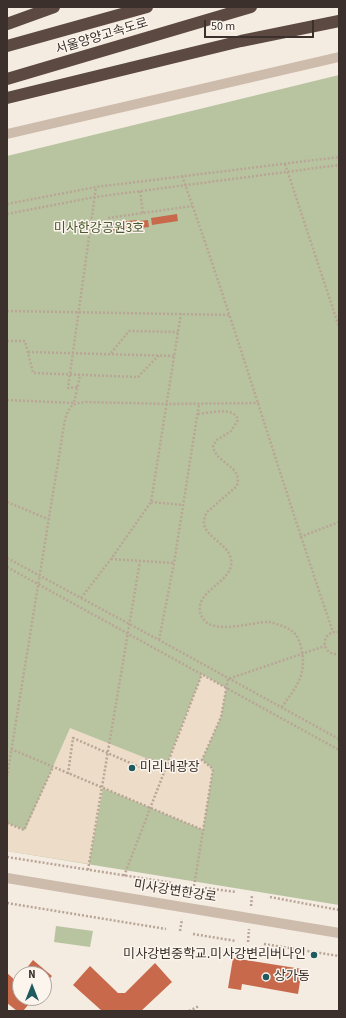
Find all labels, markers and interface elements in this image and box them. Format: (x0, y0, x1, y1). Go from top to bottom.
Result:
scale bar (206, 12, 316, 38)
street label: 서울양양고속도로 (54, 16, 150, 58)
text: 50 m (211, 18, 235, 35)
park label: 미사한강공원3호 (54, 221, 144, 237)
place label: 미리내광장 (140, 760, 200, 776)
marker: 미리내광장 (127, 763, 137, 773)
street label: 미사강변한강로 (132, 878, 218, 906)
place label: 미사강변중학교.미사강변리버나인 (123, 947, 306, 963)
marker: 미사강변중학교.미사강변리버나인 (309, 950, 319, 960)
north arrow (12, 966, 52, 1006)
text: N (28, 967, 36, 982)
place label: 상가동 (274, 969, 310, 985)
marker: 상가동 (261, 972, 271, 982)

